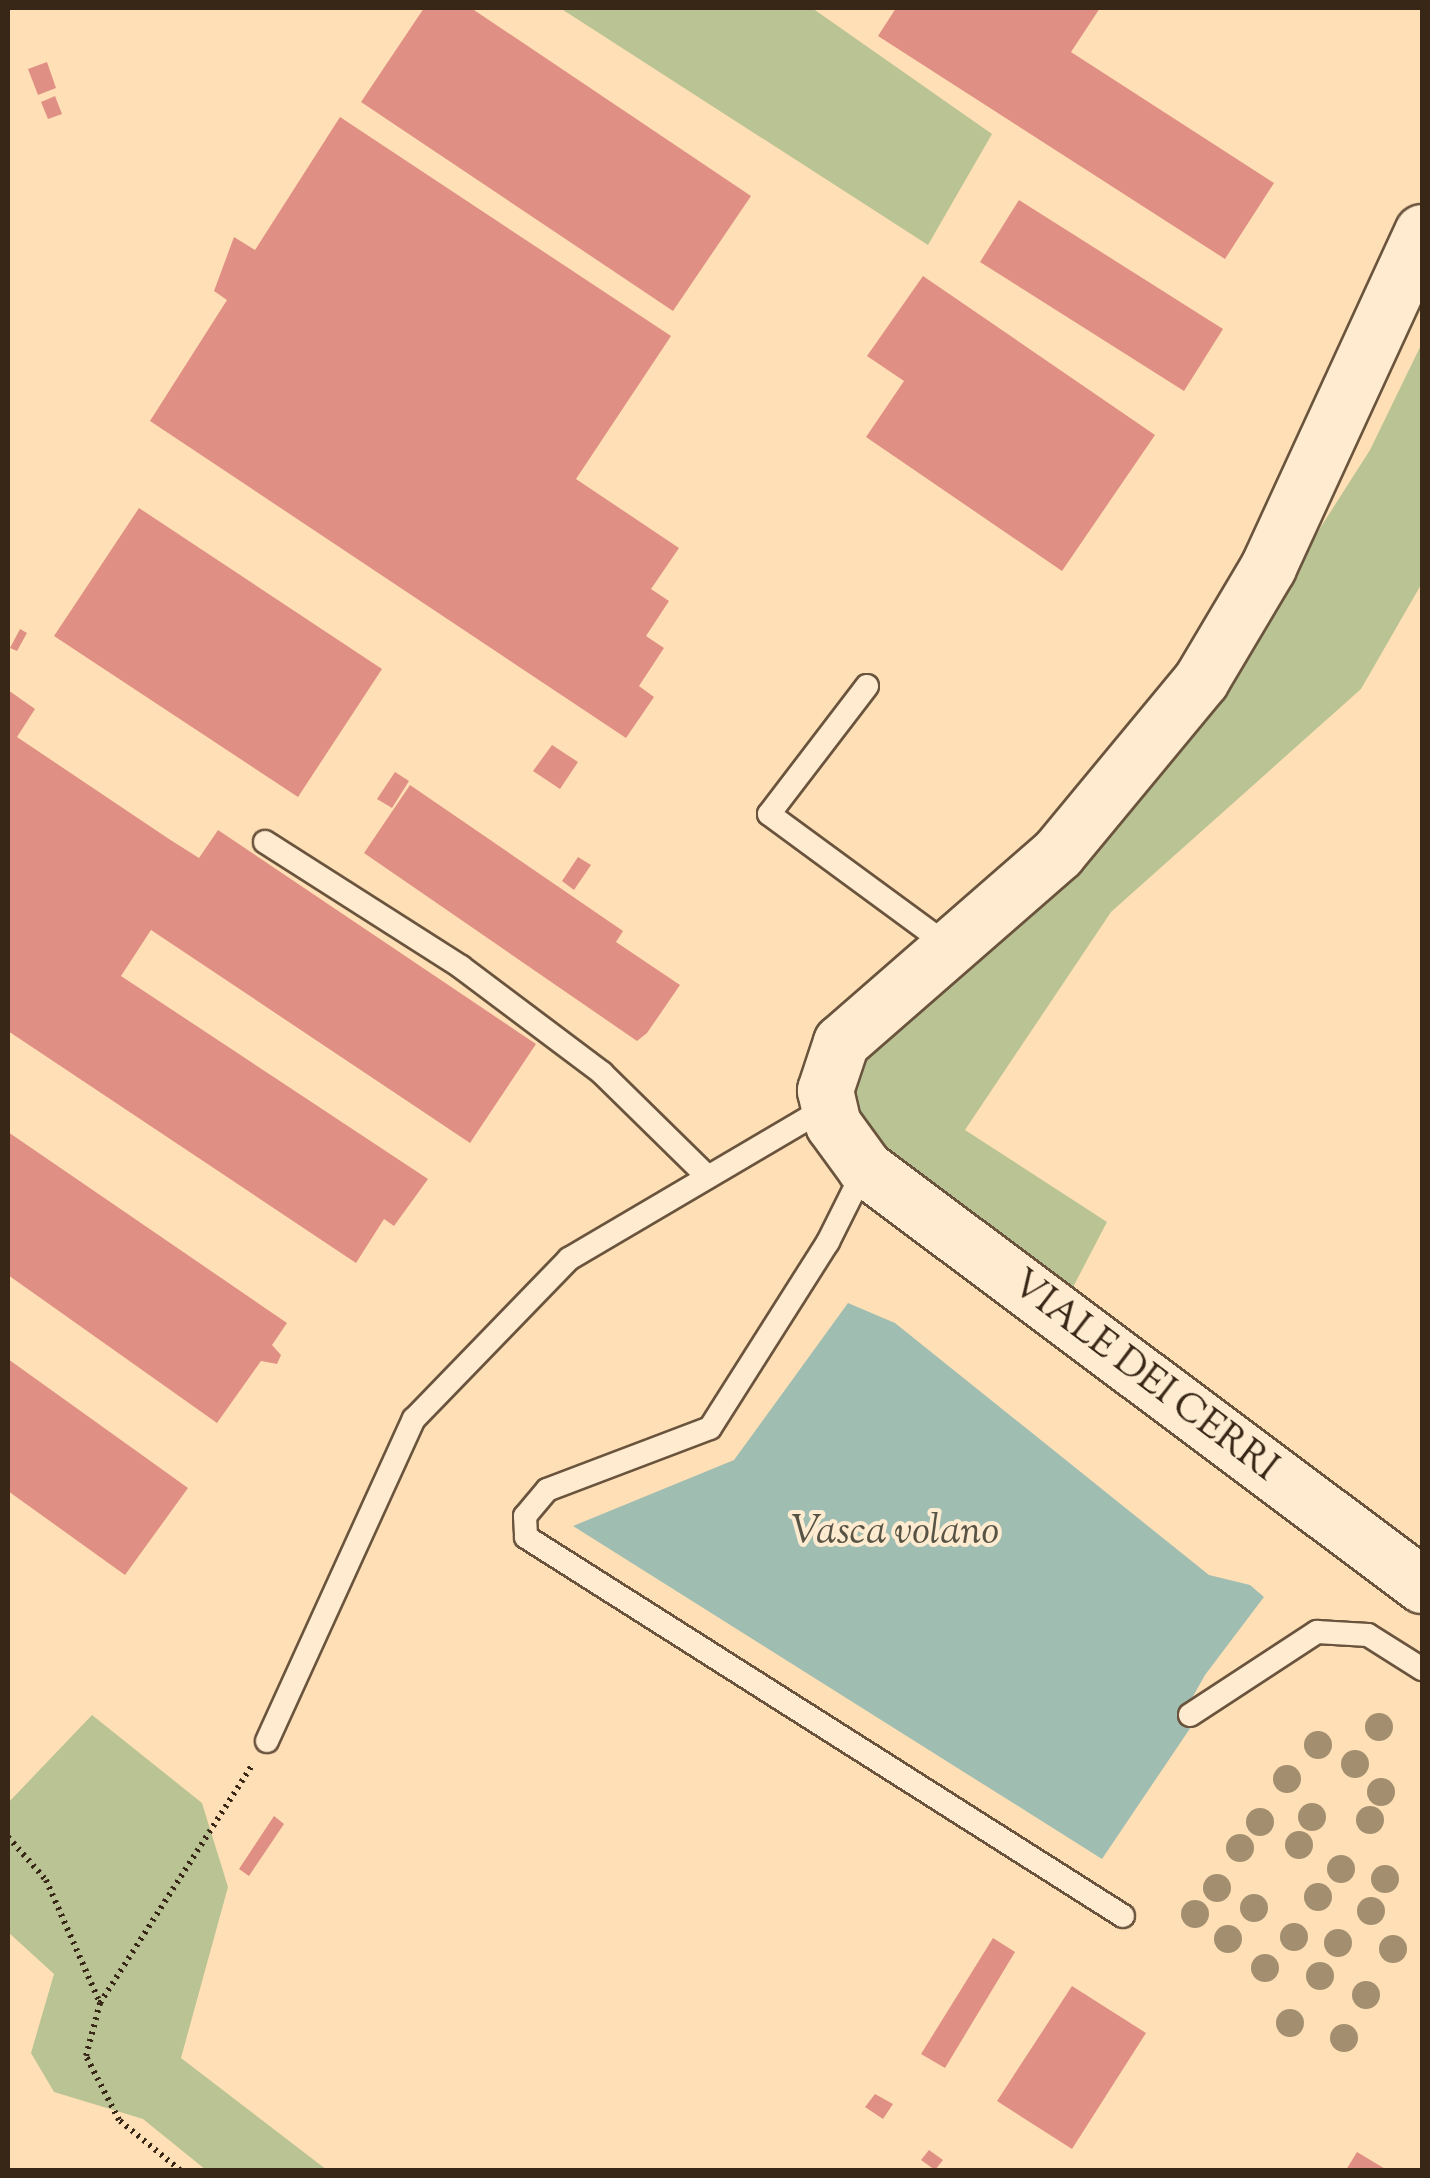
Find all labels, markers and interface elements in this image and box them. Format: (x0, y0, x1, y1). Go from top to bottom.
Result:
street label: VIALE DEI CERRI (1001, 1263, 1285, 1493)
water label: Vasca volano (791, 1510, 999, 1558)

